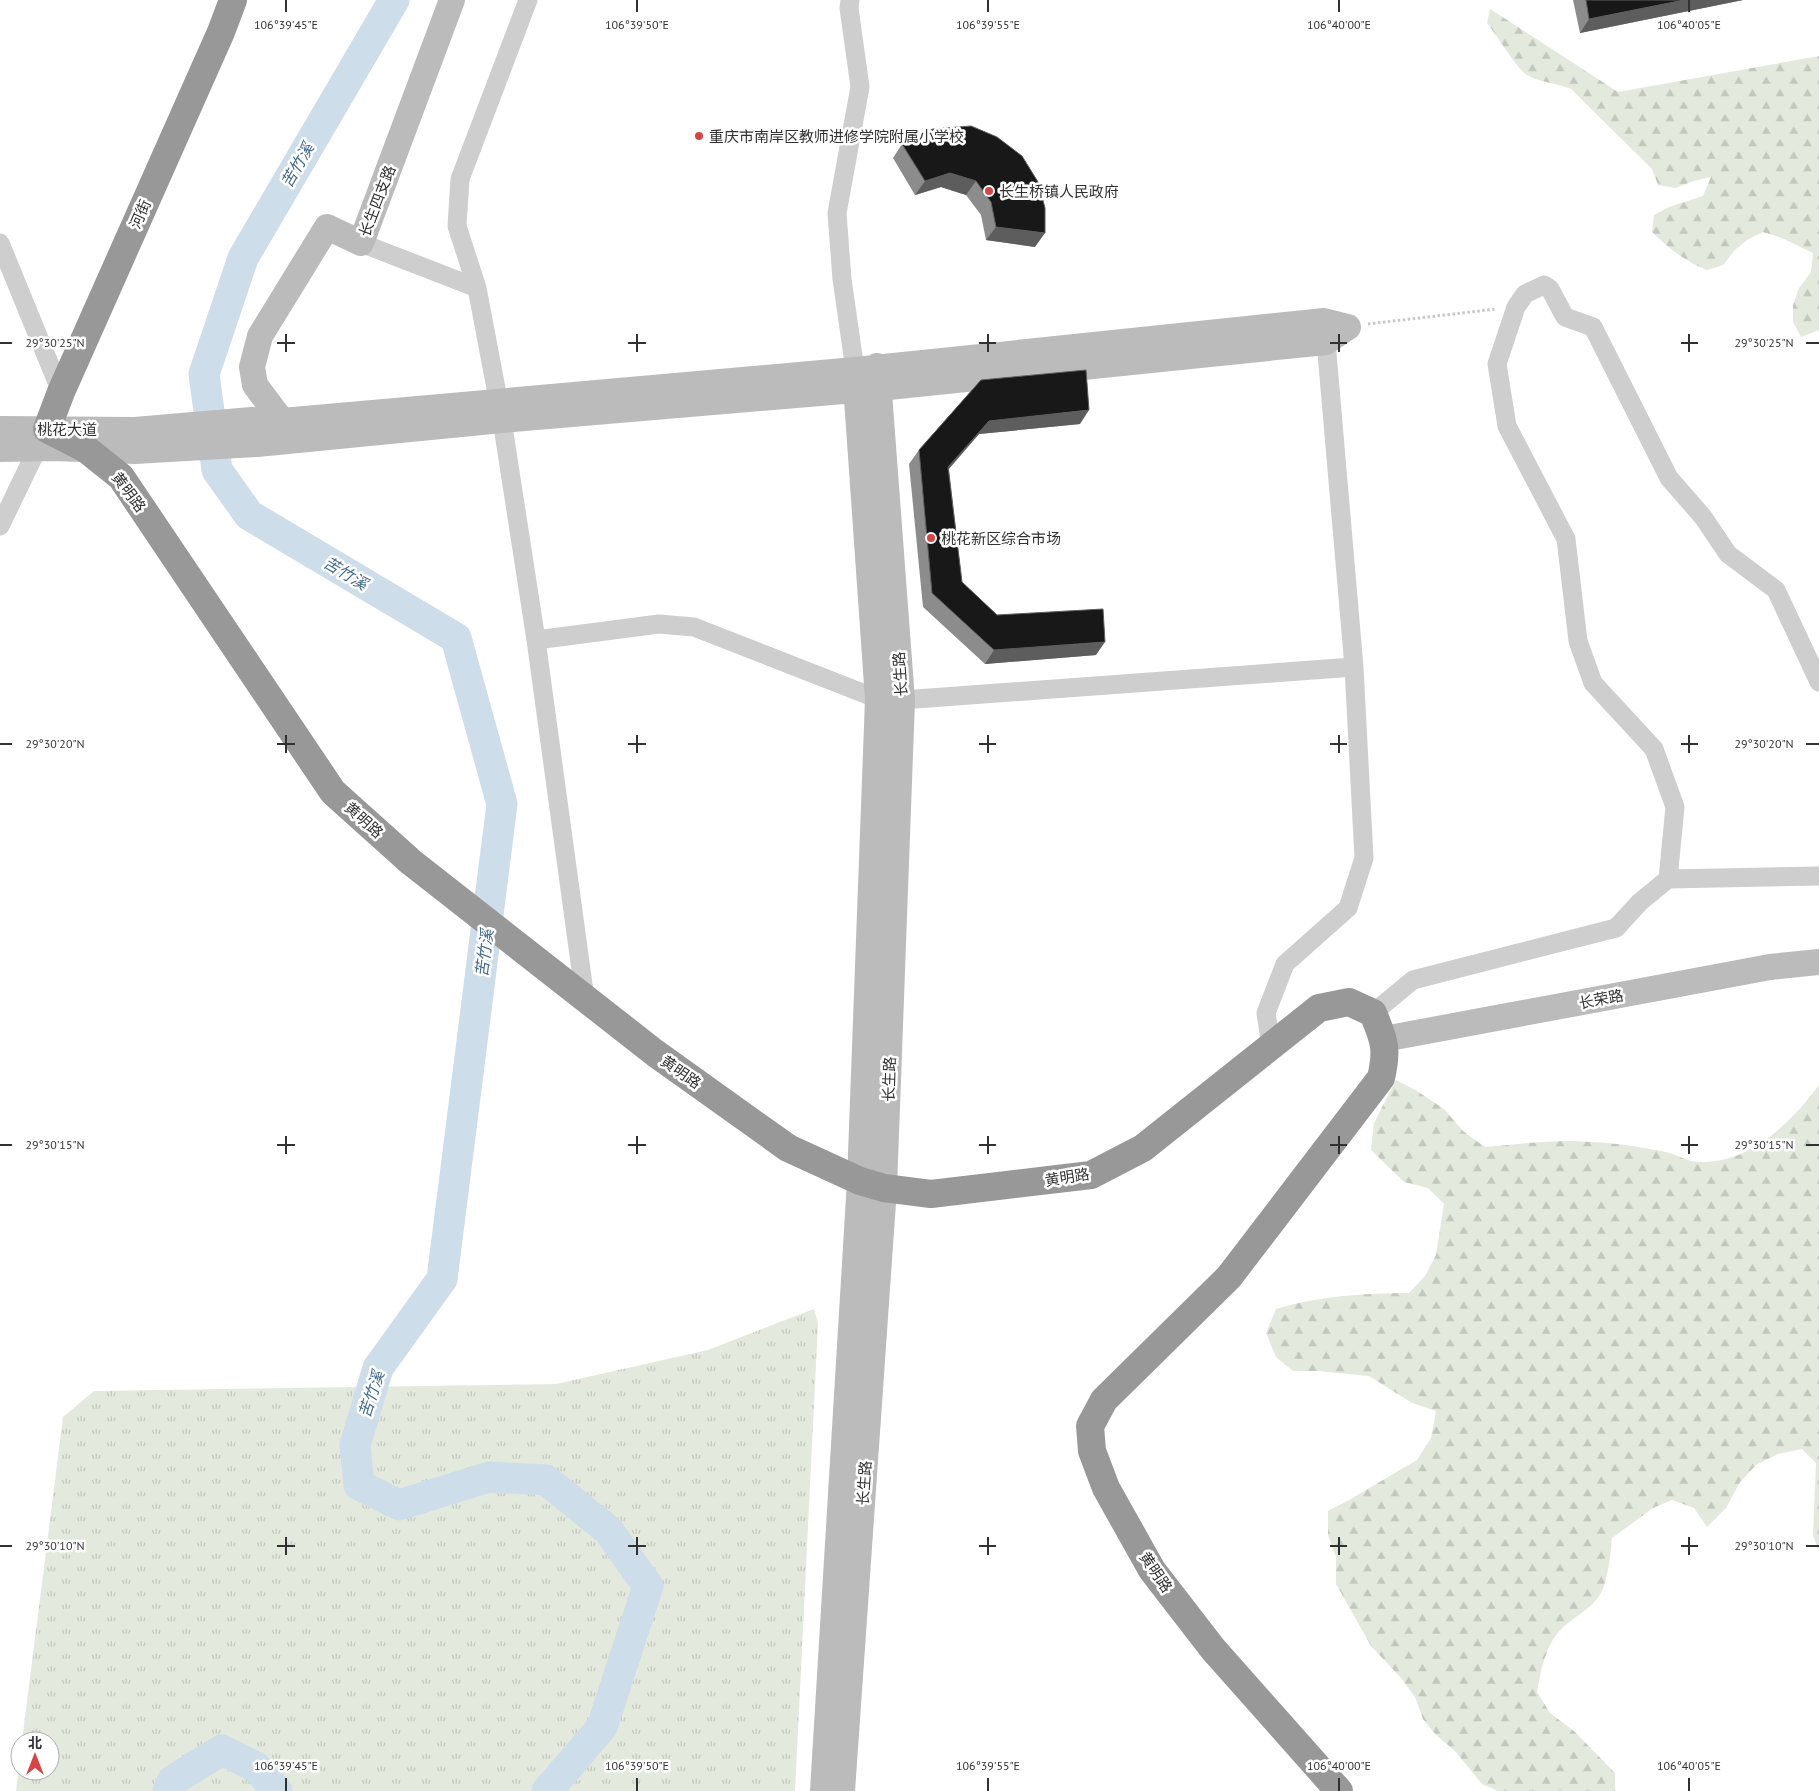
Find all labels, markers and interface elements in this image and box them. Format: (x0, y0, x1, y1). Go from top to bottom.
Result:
text: 106°39'45"E (254, 17, 318, 32)
text: 106°39'50"E (605, 17, 669, 32)
text: 106°39'55"E (956, 17, 1020, 32)
text: 106°40'00"E (1307, 17, 1371, 32)
text: 106°40'05"E (1657, 17, 1721, 32)
place label: 重庆市南岸区教师进修学院附属小学校 (709, 127, 964, 146)
marker: 重庆市南岸区教师进修学院附属小学校 (693, 130, 705, 142)
water label: 苦竹溪 (276, 137, 319, 191)
street label: 长生四支路 (355, 163, 399, 239)
place label: 长生桥镇人民政府 (999, 182, 1119, 201)
marker: 长生桥镇人民政府 (983, 185, 995, 197)
street label: 河街 (125, 196, 155, 232)
text: 29°30'25"N (25, 335, 85, 350)
text: 29°30'25"N (1734, 335, 1794, 350)
street label: 桃花大道 (37, 420, 97, 439)
street label: 黄明路 (108, 468, 150, 516)
place label: 桃花新区综合市场 (941, 529, 1061, 548)
marker: 桃花新区综合市场 (925, 532, 937, 544)
water label: 苦竹溪 (320, 552, 373, 595)
street label: 长生路 (889, 651, 911, 697)
text: 29°30'20"N (25, 736, 85, 751)
text: 29°30'20"N (1734, 736, 1794, 751)
street label: 黄明路 (341, 798, 387, 842)
water label: 苦竹溪 (471, 926, 497, 978)
street label: 长荣路 (1577, 985, 1625, 1013)
street label: 黄明路 (657, 1051, 705, 1093)
street label: 长生路 (879, 1056, 899, 1102)
text: 29°30'15"N (25, 1137, 85, 1152)
text: 29°30'15"N (1734, 1137, 1794, 1152)
street label: 黄明路 (1043, 1164, 1091, 1190)
water label: 苦竹溪 (354, 1366, 389, 1420)
street label: 长生路 (853, 1460, 875, 1506)
text: 29°30'10"N (25, 1538, 85, 1553)
text: 29°30'10"N (1734, 1538, 1794, 1553)
street label: 黄明路 (1136, 1548, 1176, 1596)
north arrow (10, 1731, 60, 1781)
text: 北 (28, 1734, 42, 1752)
text: 106°39'45"E (254, 1758, 318, 1773)
text: 106°39'50"E (605, 1758, 669, 1773)
text: 106°39'55"E (956, 1758, 1020, 1773)
text: 106°40'00"E (1307, 1758, 1371, 1773)
text: 106°40'05"E (1657, 1758, 1721, 1773)

